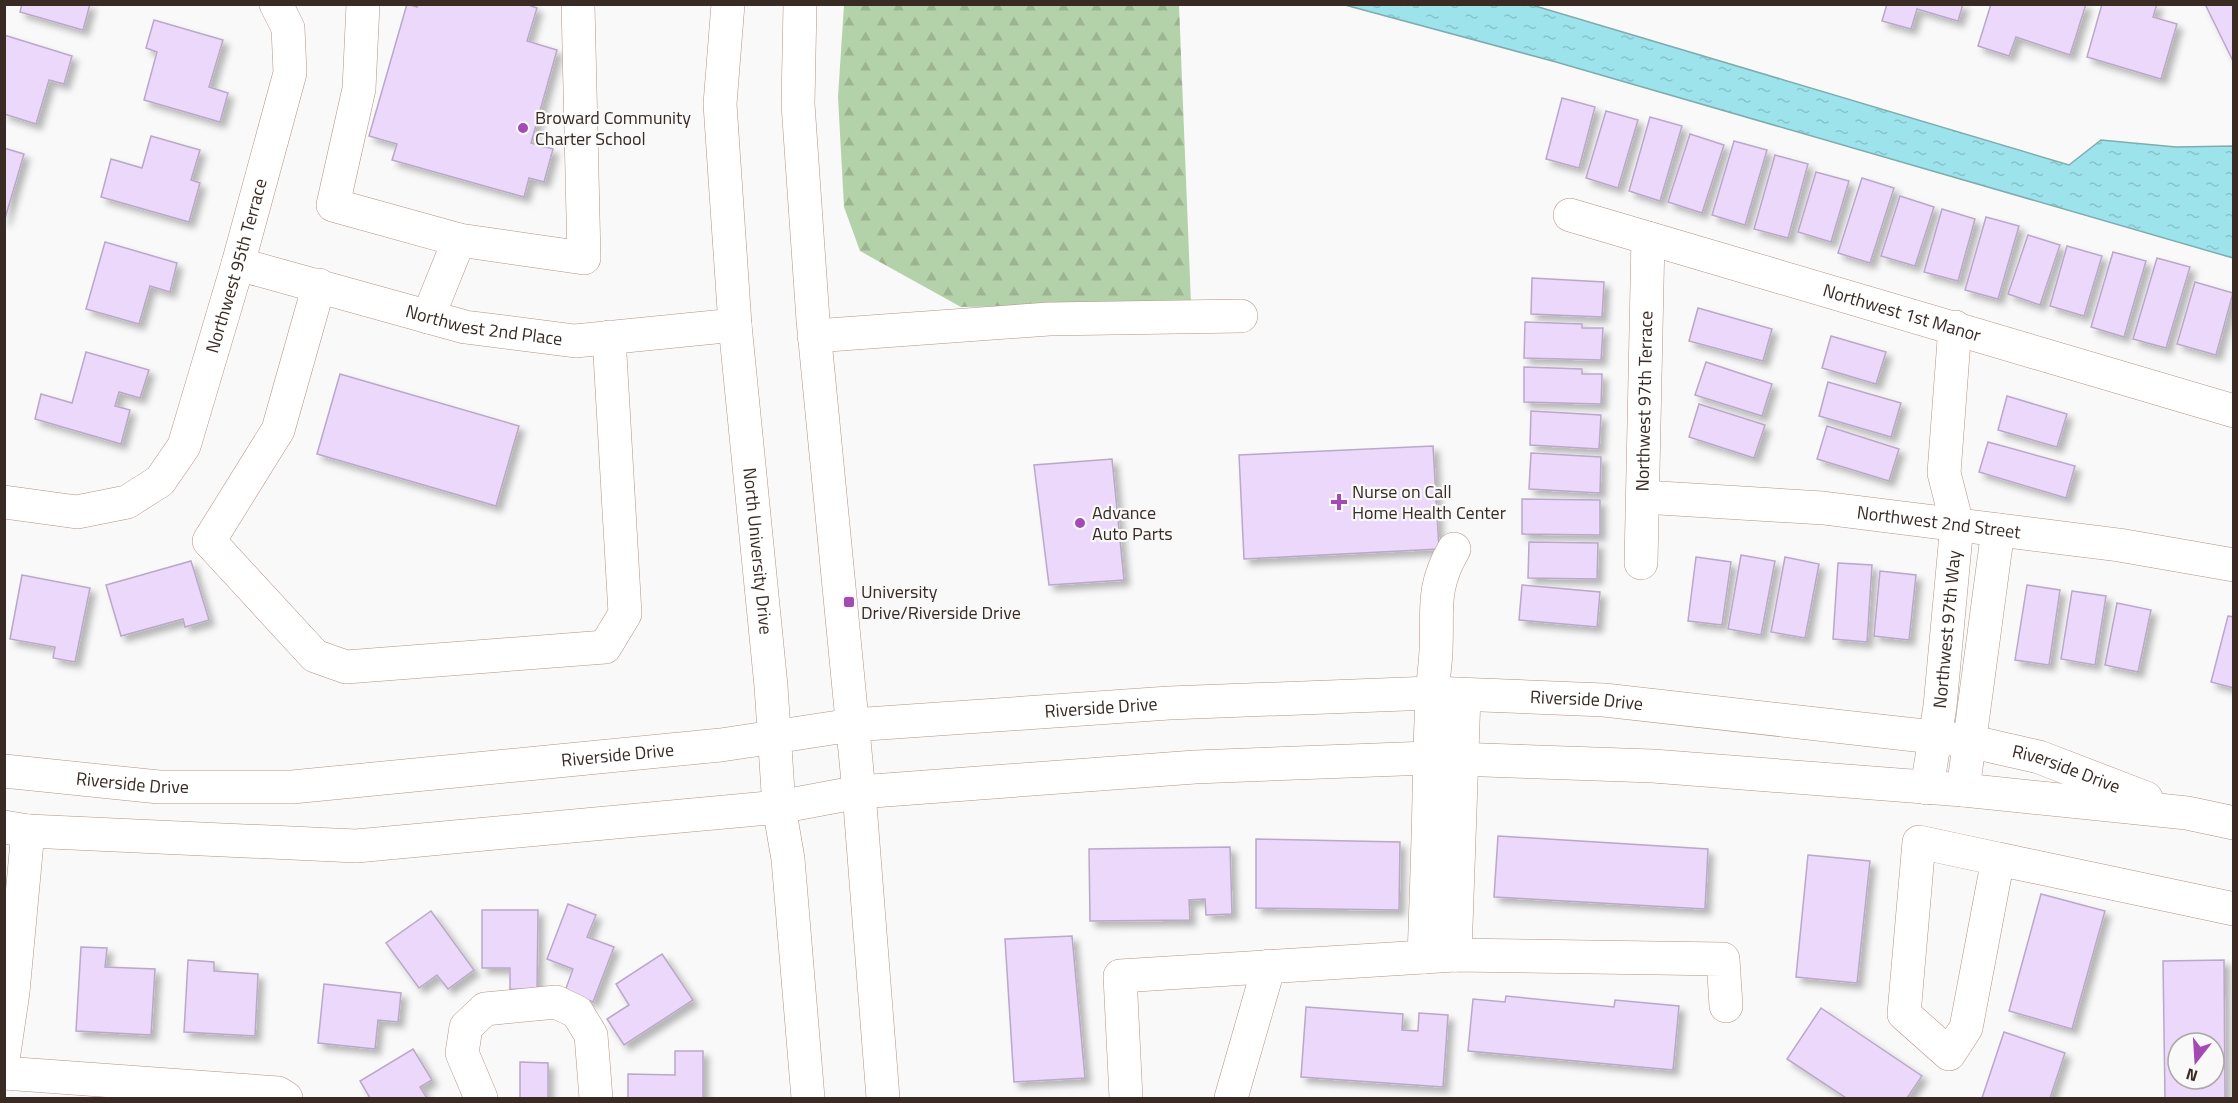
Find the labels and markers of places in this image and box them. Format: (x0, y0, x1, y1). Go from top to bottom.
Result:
place label: Broward Community Charter School (535, 104, 691, 152)
marker: Broward Community Charter School (516, 121, 530, 135)
place label: Nurse on Call Home Health Center (1352, 478, 1506, 526)
marker: Nurse on Call Home Health Center (1330, 493, 1348, 511)
place label: Advance Auto Parts (1092, 499, 1173, 547)
marker: Advance Auto Parts (1073, 516, 1087, 530)
place label: University Drive/Riverside Drive (861, 578, 1021, 626)
marker: University Drive/Riverside Drive (842, 595, 856, 609)

